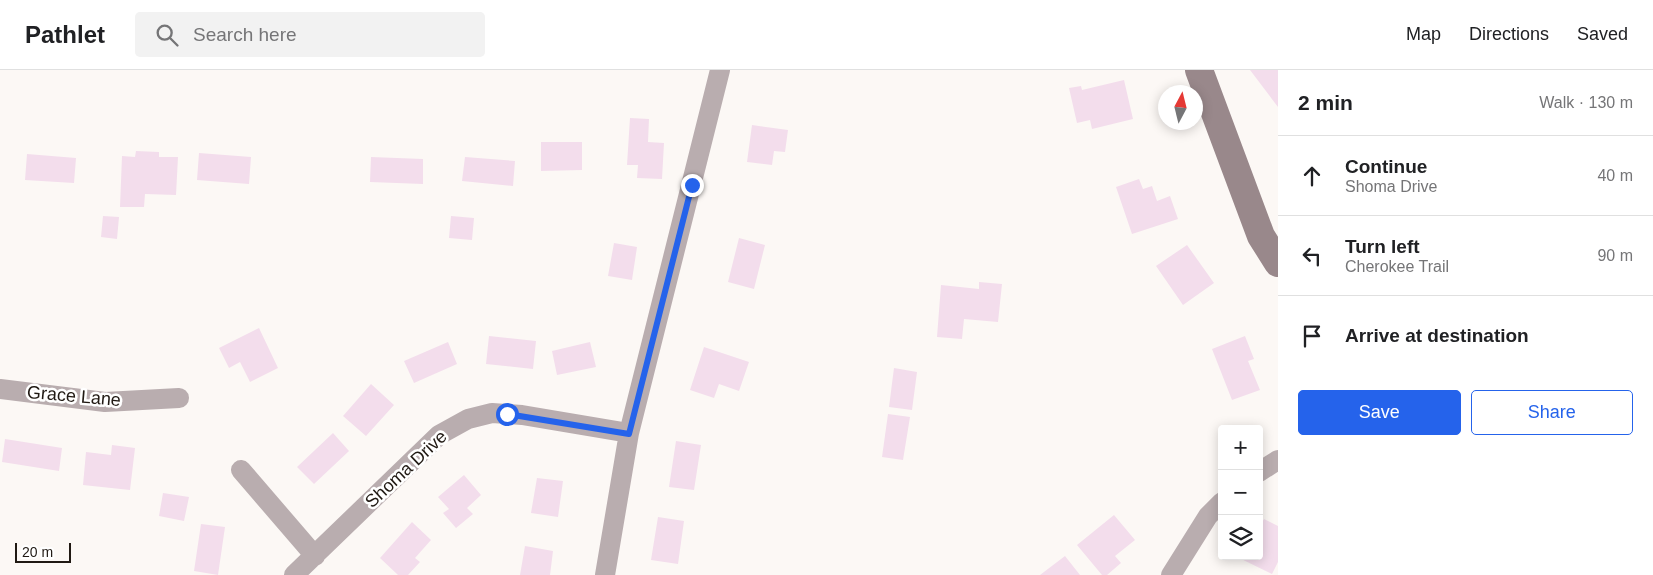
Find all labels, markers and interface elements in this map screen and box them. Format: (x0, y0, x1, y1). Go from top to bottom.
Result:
search box (135, 12, 485, 57)
text: Pathlet (25, 21, 105, 48)
icon: search (153, 21, 181, 49)
text: Search here (193, 24, 297, 45)
text: Map (1406, 24, 1441, 44)
text: Directions (1469, 24, 1549, 44)
text: Saved (1577, 24, 1628, 44)
north arrow (1158, 85, 1203, 130)
text: 2 min (1298, 91, 1353, 114)
text: Walk · 130 m (1539, 94, 1633, 111)
text: Continue (1345, 156, 1427, 177)
icon: ahead (1298, 162, 1326, 190)
text: 40 m (1597, 167, 1633, 184)
route end (681, 174, 704, 197)
text: Shoma Drive (1345, 178, 1437, 195)
text: Turn left (1345, 236, 1420, 257)
icon: left (1298, 242, 1326, 270)
text: 90 m (1597, 247, 1633, 264)
text: Cherokee Trail (1345, 258, 1449, 275)
icon: arrive (1298, 322, 1326, 350)
text: Arrive at destination (1345, 325, 1529, 346)
street label: Grace Lane (26, 382, 122, 410)
button: Save (1298, 390, 1461, 435)
button: Share (1471, 390, 1633, 435)
route start (496, 403, 519, 426)
map controls (1218, 425, 1263, 560)
button: + (1218, 425, 1263, 470)
street label: Shoma Drive (361, 426, 451, 512)
button: − (1218, 470, 1263, 515)
button: layers (1218, 515, 1263, 560)
scale bar (15, 540, 71, 563)
text: 20 m (22, 544, 53, 560)

